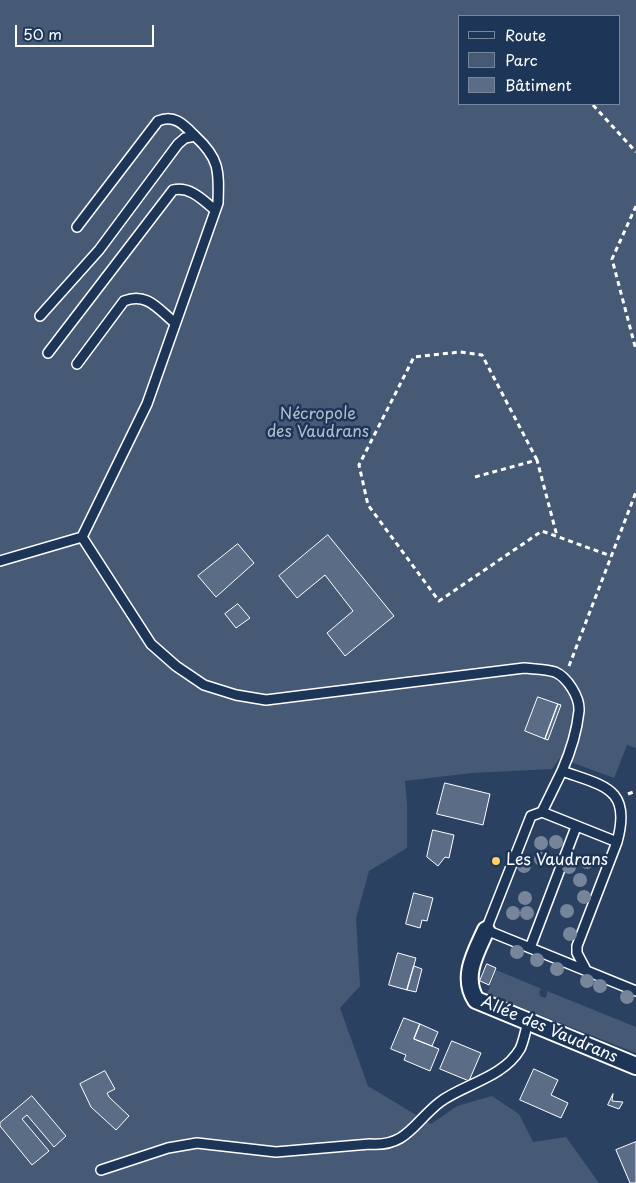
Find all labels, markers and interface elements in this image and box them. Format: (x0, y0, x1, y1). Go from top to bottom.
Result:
scale bar (18, 15, 156, 47)
legend (458, 15, 621, 105)
text: 50 m (23, 22, 62, 45)
text: Route (505, 23, 546, 46)
text: Parc (505, 48, 538, 71)
text: Bâtiment (505, 73, 572, 96)
park label: Nécropole des Vaudrans (267, 405, 369, 443)
place label: Les Vaudrans (506, 851, 608, 871)
marker: Les Vaudrans (490, 855, 502, 867)
street label: Allée des Vaudrans (478, 993, 620, 1067)

